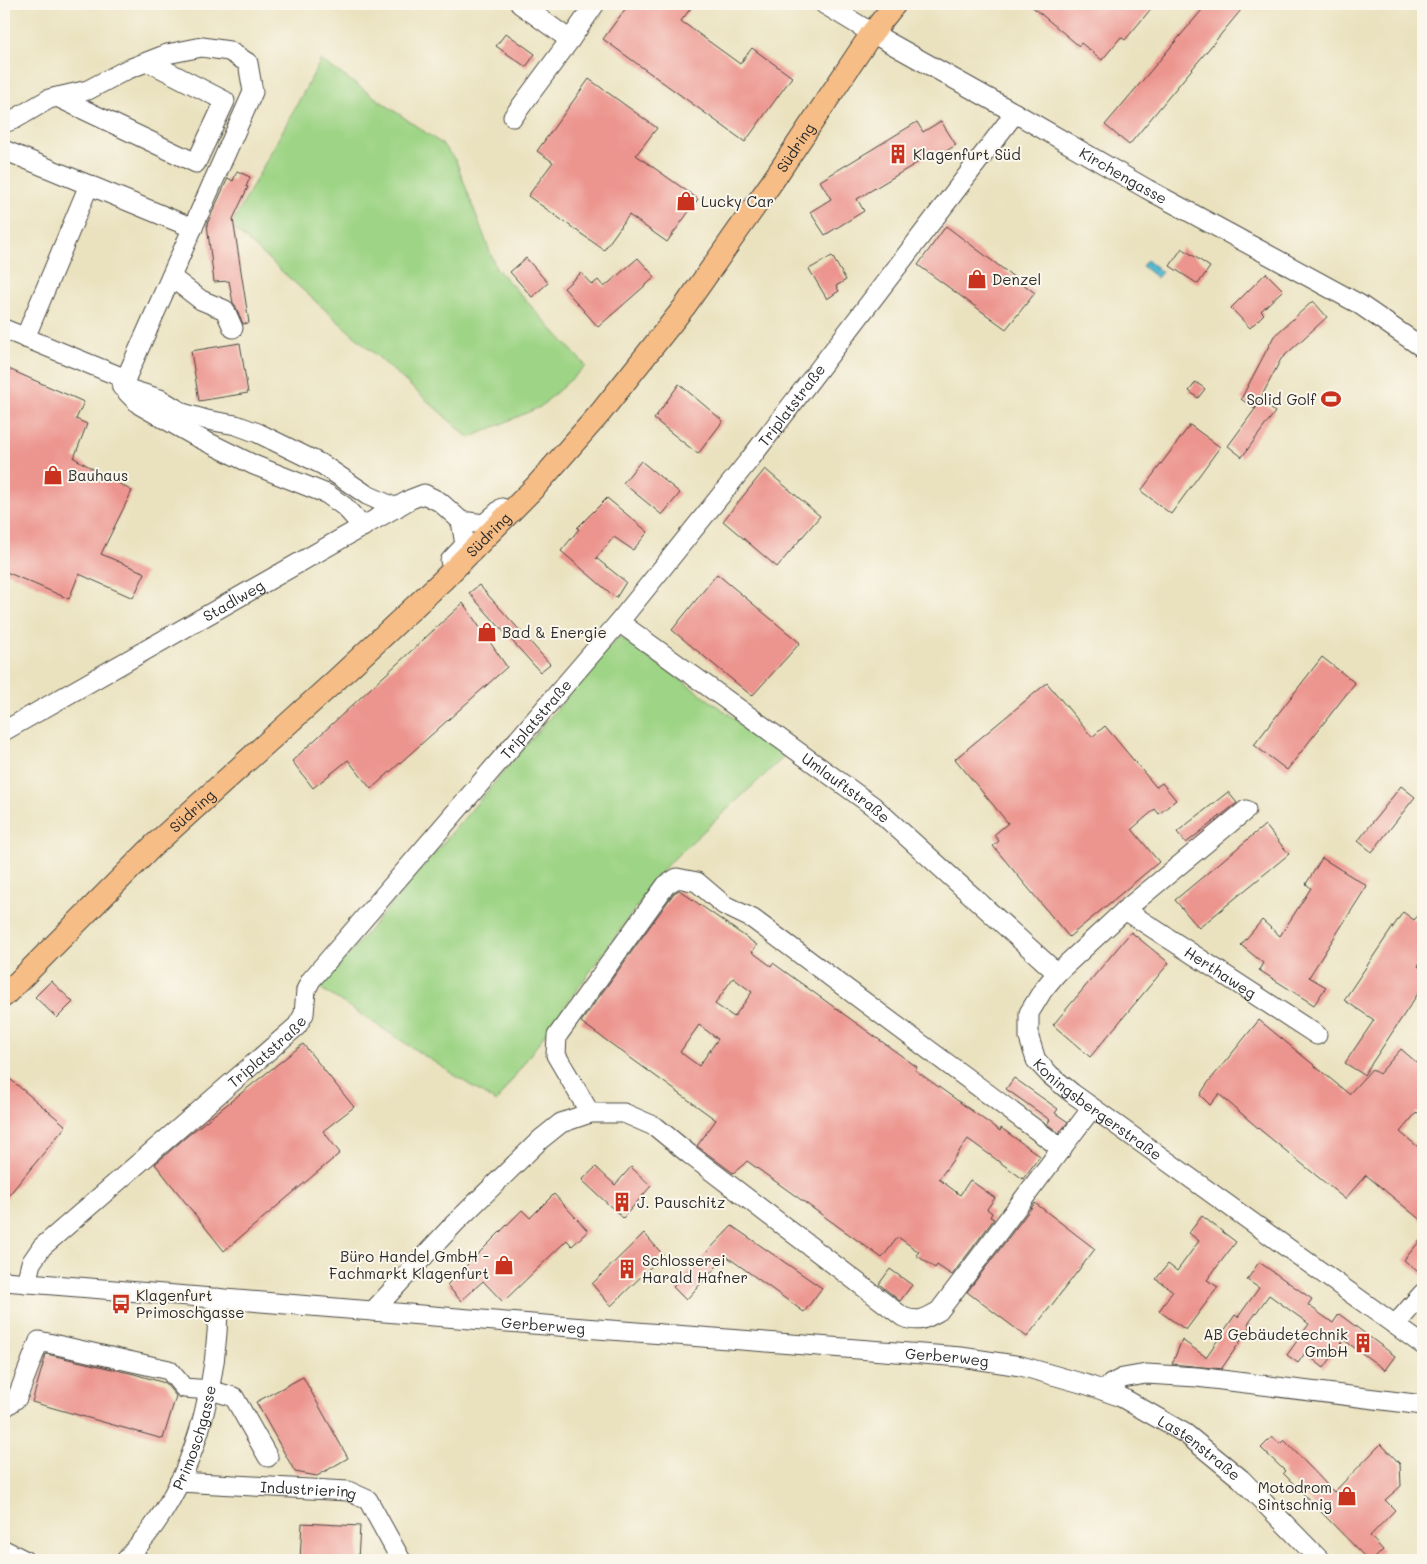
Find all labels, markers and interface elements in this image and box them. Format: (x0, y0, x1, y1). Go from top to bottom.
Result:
street label: Südring (771, 119, 819, 176)
street label: Kirchengasse (1076, 142, 1171, 208)
building icon: Klagenfurt Süd (887, 143, 909, 165)
place label: Klagenfurt Süd (913, 144, 1021, 164)
shop icon: Lucky Car (675, 190, 697, 212)
place label: Lucky Car (701, 191, 774, 211)
shop icon: Denzel (966, 268, 988, 290)
place label: Denzel (992, 269, 1041, 289)
street label: Triplatstraße (753, 360, 829, 450)
sports icon: Solid Golf (1320, 388, 1342, 410)
place label: Solid Golf (1246, 389, 1317, 409)
shop icon: Bauhaus (42, 464, 64, 486)
place label: Bauhaus (68, 465, 128, 485)
street label: Südring (461, 508, 515, 561)
street label: Stadlweg (199, 575, 268, 626)
shop icon: Bad & Energie (476, 621, 498, 643)
place label: Bad & Energie (502, 622, 607, 642)
street label: Triplatstraße (496, 675, 575, 763)
street label: Umlauftstraße (798, 748, 895, 827)
street label: Südring (165, 785, 219, 837)
street label: Herthaweg (1181, 942, 1260, 1003)
street label: Triplatstraße (223, 1012, 311, 1092)
street label: Koningsbergerstraße (1029, 1054, 1166, 1165)
building icon: J. Pauschitz (611, 1191, 633, 1213)
place label: J. Pauschitz (637, 1192, 725, 1212)
place label: Büro Handel GmbH - Fachmarkt Klagenfurt (329, 1246, 489, 1283)
place label: Schlosserei Harald Hafner (642, 1250, 748, 1287)
shop icon: Büro Handel GmbH - Fachmarkt Klagenfurt (493, 1254, 515, 1276)
building icon: Schlosserei Harald Hafner (616, 1258, 638, 1280)
place label: Klagenfurt Primoschgasse (136, 1285, 245, 1322)
bus stop icon: Klagenfurt Primoschgasse (110, 1293, 132, 1315)
street label: Gerberweg (501, 1312, 586, 1338)
place label: AB Gebäudetechnik GmbH (1203, 1324, 1348, 1361)
building icon: AB Gebäudetechnik GmbH (1352, 1332, 1374, 1354)
street label: Gerberweg (904, 1343, 990, 1371)
street label: Primoschgasse (167, 1384, 220, 1493)
street label: Lastenstraße (1155, 1410, 1245, 1485)
street label: Industriering (260, 1476, 361, 1504)
place label: Motodrom Sintschnig (1258, 1477, 1332, 1514)
shop icon: Motodrom Sintschnig (1336, 1485, 1358, 1507)

